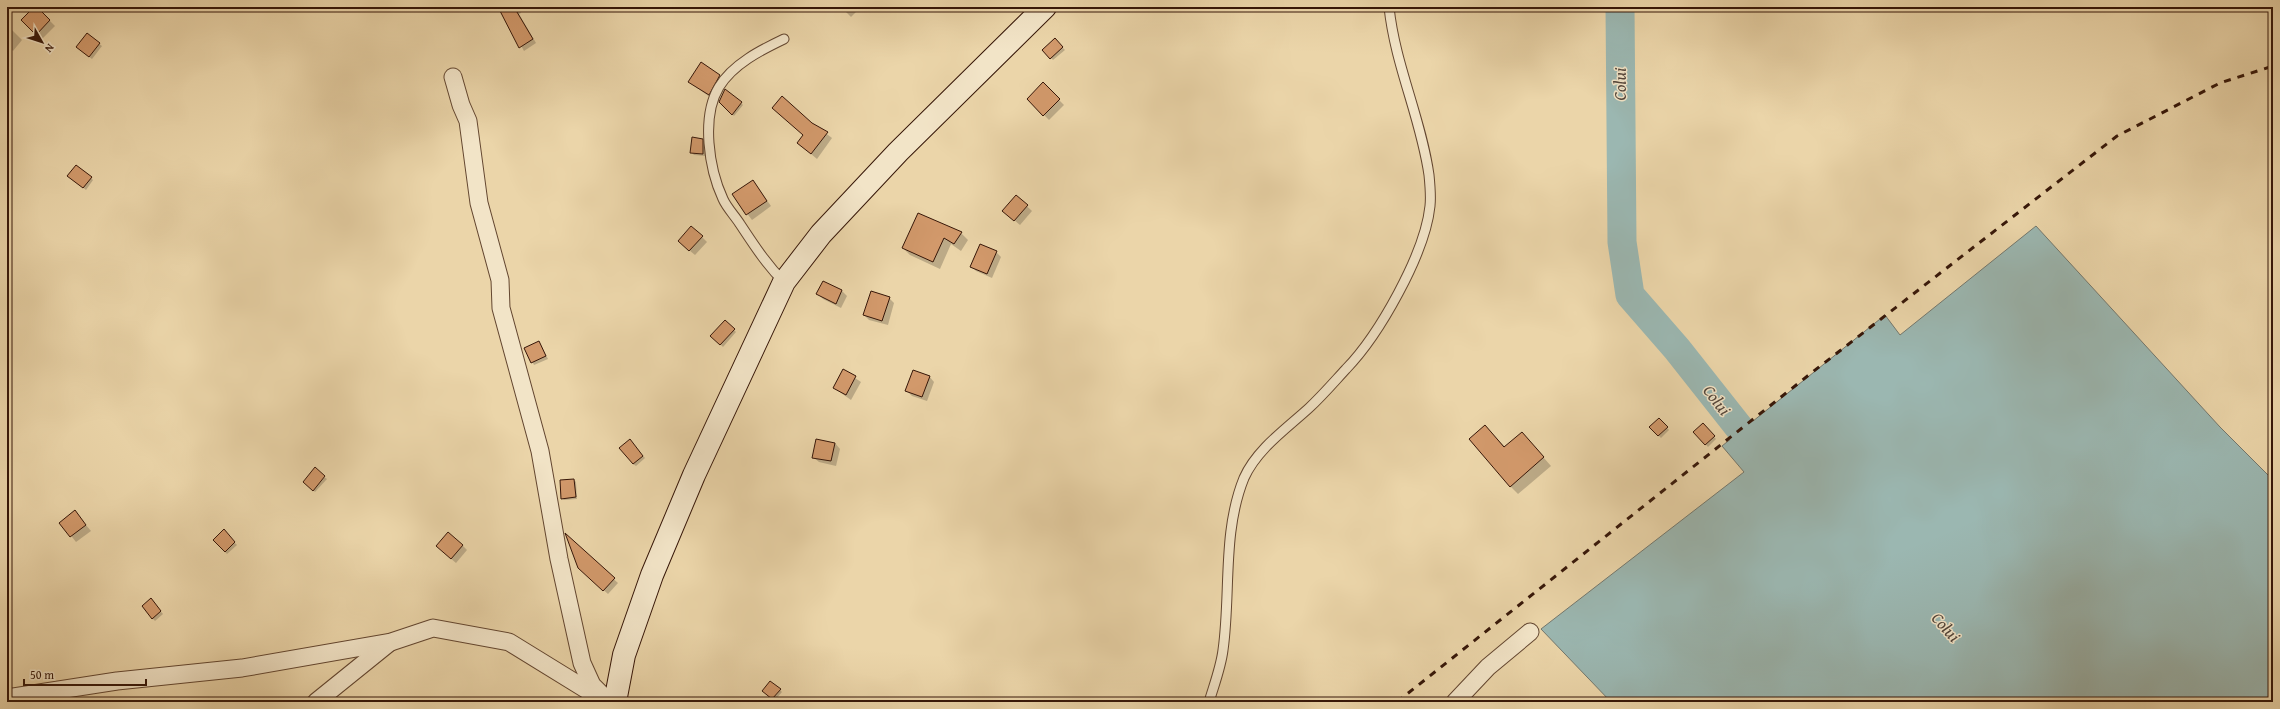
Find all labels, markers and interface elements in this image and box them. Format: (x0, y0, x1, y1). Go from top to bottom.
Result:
north arrow (22, 22, 62, 62)
text: N (41, 40, 58, 57)
water label: Colui (1607, 67, 1632, 100)
water label: Colui (1697, 379, 1738, 421)
water label: Colui (1926, 606, 1967, 648)
scale bar (24, 661, 146, 687)
text: 50 m (30, 666, 54, 683)

